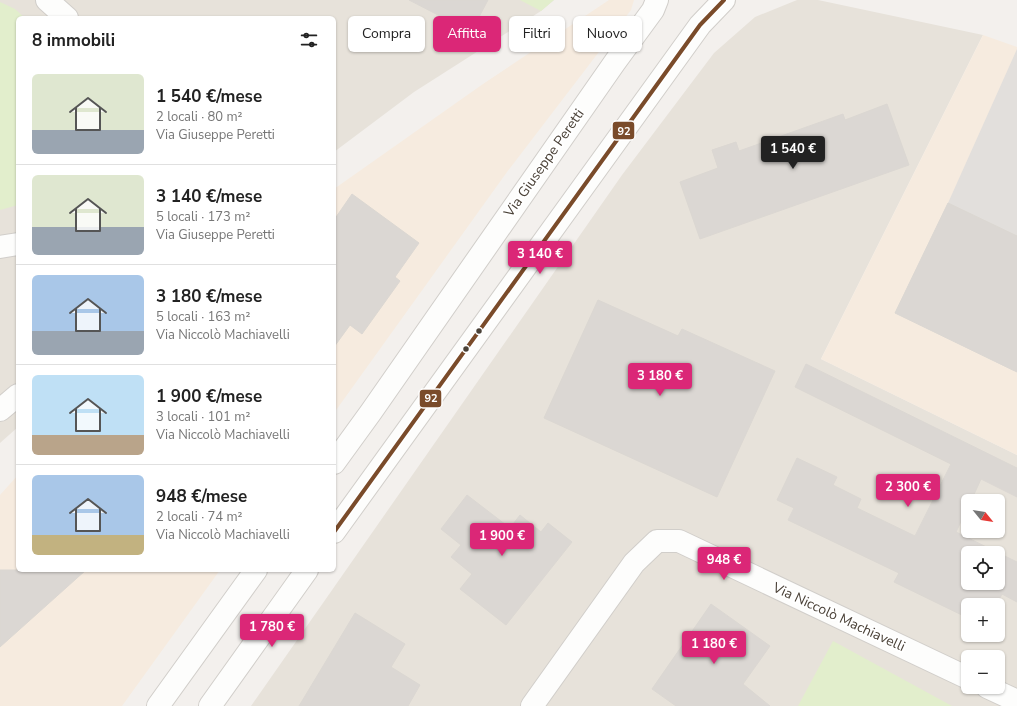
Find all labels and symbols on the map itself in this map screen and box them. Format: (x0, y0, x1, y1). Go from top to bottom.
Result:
street label: Via Giuseppe Peretti (499, 105, 588, 222)
line badge: 92 (612, 121, 635, 140)
text: 92 (617, 124, 631, 139)
pin: 1 540 € (756, 136, 830, 170)
pin: 3 140 € (503, 241, 577, 275)
unlabelled marker (474, 326, 484, 336)
unlabelled marker (461, 344, 471, 354)
pin: 3 180 € (623, 363, 697, 397)
line badge: 92 (419, 389, 442, 408)
text: 92 (424, 391, 438, 406)
pin: 2 300 € (871, 474, 945, 508)
north arrow (961, 494, 1005, 538)
pin: 1 900 € (465, 523, 539, 557)
pin: 948 € (696, 547, 752, 581)
street label: Via Niccolò Machiavelli (769, 578, 908, 656)
pin: 1 780 € (235, 614, 309, 648)
pin: 1 180 € (677, 631, 751, 665)

